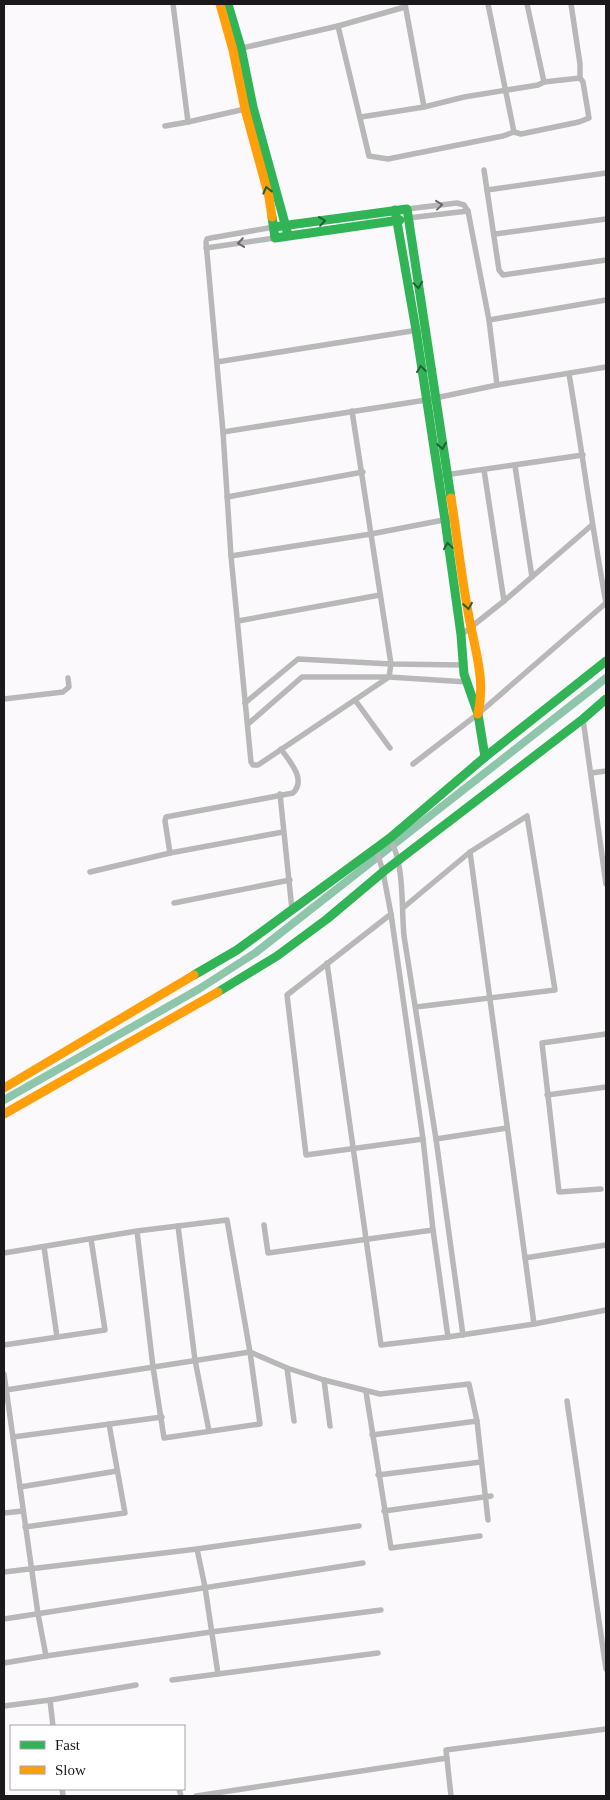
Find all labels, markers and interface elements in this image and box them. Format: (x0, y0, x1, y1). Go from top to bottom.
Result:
one-way arrow (262, 185, 273, 194)
one-way arrow (436, 200, 444, 211)
one-way arrow (318, 216, 326, 226)
one-way arrow (236, 237, 244, 248)
one-way arrow (412, 281, 423, 289)
one-way arrow (416, 364, 427, 372)
one-way arrow (437, 441, 447, 450)
one-way arrow (443, 542, 454, 550)
one-way arrow (462, 602, 472, 610)
legend (10, 1725, 185, 1790)
text: Fast (55, 1737, 81, 1753)
text: Slow (55, 1762, 86, 1778)

